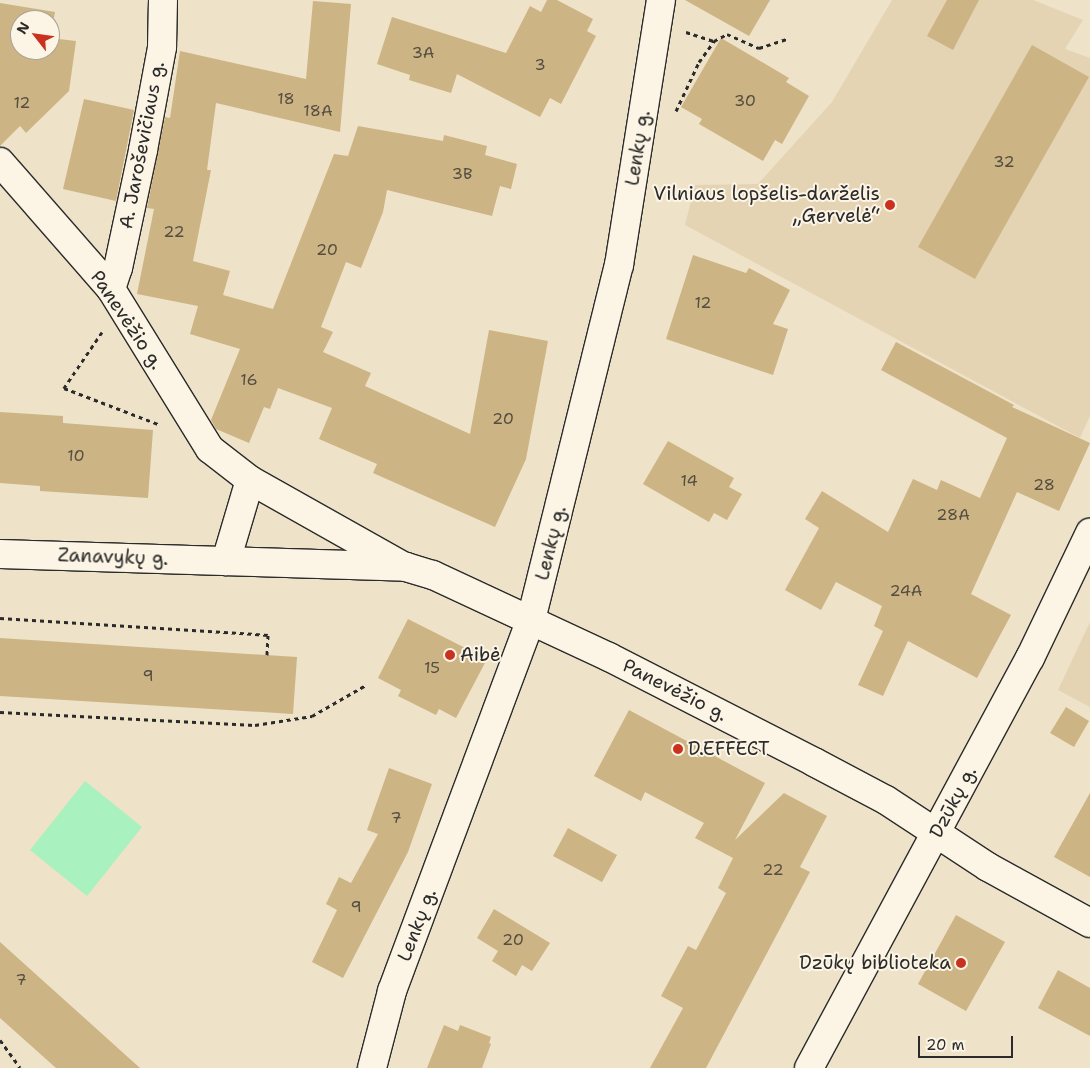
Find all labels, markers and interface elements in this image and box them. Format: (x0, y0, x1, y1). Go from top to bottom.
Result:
north arrow (10, 10, 60, 60)
text: N (12, 19, 33, 37)
house number: 3A (412, 43, 434, 63)
house number: 3 (534, 55, 546, 75)
street label: A. Jaroševičiaus g. (115, 59, 169, 231)
house number: 18 (277, 89, 295, 109)
house number: 30 (734, 91, 756, 111)
house number: 12 (13, 93, 31, 113)
house number: 18A (303, 101, 333, 121)
street label: Lenkų g. (621, 109, 655, 187)
house number: 32 (993, 152, 1015, 172)
house number: 3B (452, 164, 472, 184)
place label: Vilniaus lopšelis-darželis „Gervelė“ (653, 183, 880, 227)
marker: Vilniaus lopšelis-darželis „Gervelė“ (884, 199, 896, 211)
house number: 22 (163, 222, 185, 242)
house number: 20 (316, 240, 338, 260)
street label: Panevėžio g. (86, 266, 168, 374)
house number: 12 (694, 293, 712, 313)
house number: 16 (240, 370, 258, 390)
house number: 20 (492, 409, 514, 429)
house number: 10 (67, 446, 85, 466)
house number: 14 (680, 471, 698, 491)
house number: 28 (1033, 475, 1055, 495)
street label: Lenkų g. (531, 503, 571, 583)
house number: 28A (936, 505, 970, 525)
street label: Zanavykų g. (57, 544, 169, 570)
house number: 24A (890, 581, 922, 601)
place label: Aibė (460, 644, 501, 666)
marker: Aibė (444, 649, 456, 661)
street label: Panevėžio g. (619, 654, 731, 726)
house number: 15 (424, 658, 440, 678)
house number: 9 (142, 666, 154, 686)
place label: D.EFFECT (688, 738, 770, 760)
marker: D.EFFECT (672, 743, 684, 755)
street label: Dzūkų g. (925, 762, 981, 842)
house number: 7 (390, 808, 402, 828)
house number: 22 (762, 860, 784, 880)
street label: Lenkų g. (393, 885, 441, 965)
house number: 9 (350, 897, 362, 917)
house number: 20 (502, 930, 524, 950)
place label: Dzūkų biblioteka (799, 952, 951, 974)
marker: Dzūkų biblioteka (955, 957, 967, 969)
house number: 7 (15, 970, 27, 990)
scale bar (920, 1026, 1015, 1058)
text: 20 m (926, 1035, 965, 1055)

